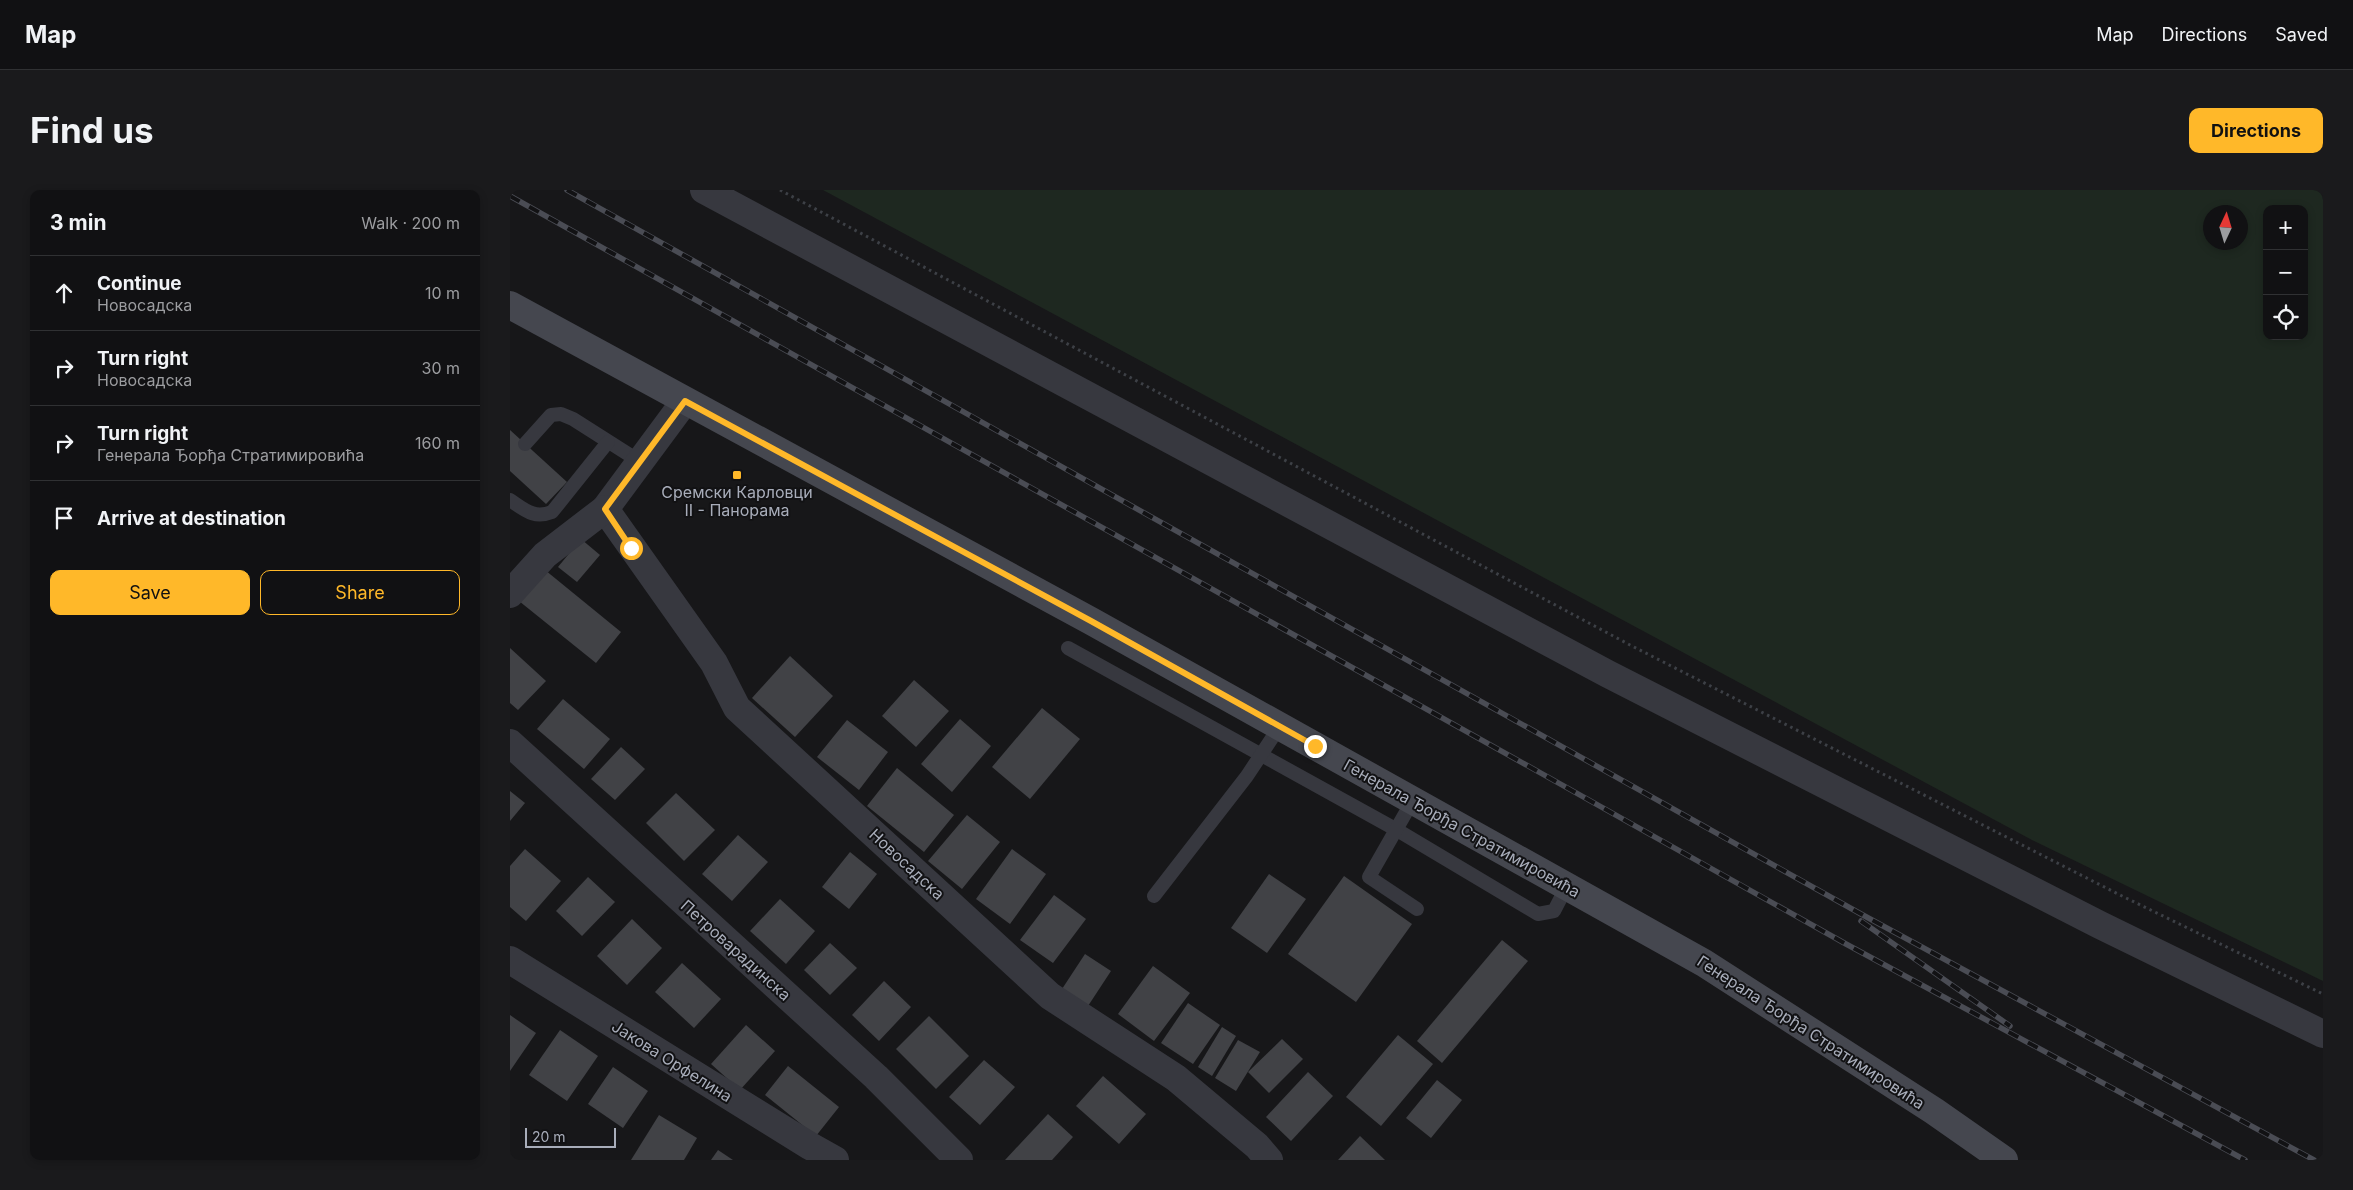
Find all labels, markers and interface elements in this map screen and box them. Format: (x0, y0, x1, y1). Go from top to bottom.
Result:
text: Map (25, 20, 76, 49)
text: Map (2096, 24, 2134, 45)
text: Directions (2162, 24, 2247, 45)
text: Saved (2275, 24, 2328, 45)
button: Directions (2189, 108, 2323, 153)
text: Find us (30, 109, 154, 151)
north arrow (2203, 205, 2248, 250)
map controls (2263, 205, 2308, 340)
button: + (2263, 205, 2308, 250)
text: 3 min (50, 210, 106, 235)
text: Walk · 200 m (361, 213, 460, 233)
button: − (2263, 250, 2308, 295)
text: Continue (97, 272, 182, 295)
icon: ahead (50, 279, 78, 307)
text: 10 m (425, 283, 460, 303)
text: Новосадска (97, 295, 192, 315)
button: locate (2263, 295, 2308, 340)
text: Turn right (97, 347, 188, 370)
icon: right (50, 354, 78, 382)
text: 30 m (422, 358, 460, 378)
text: Новосадска (97, 370, 192, 390)
text: Turn right (97, 422, 188, 445)
icon: right (50, 429, 78, 457)
text: 160 m (415, 433, 460, 453)
text: Генерала Ђорђа Стратимировића (97, 445, 364, 465)
marker: Сремски Карловци II - Панорама (731, 469, 743, 481)
place label: Сремски Карловци II - Панорама (661, 482, 813, 520)
icon: arrive (50, 504, 78, 532)
text: Arrive at destination (97, 507, 286, 530)
route start (620, 537, 643, 560)
button: Save (50, 570, 250, 615)
button: Share (260, 570, 460, 615)
route end (1304, 735, 1327, 758)
street label: Генерала Ђорђа Стратимировића (1340, 754, 1584, 902)
street label: Новосадска (865, 824, 949, 904)
street label: Петроварадинска (677, 895, 795, 1005)
street label: Генерала Ђорђа Стратимировића (1694, 951, 1928, 1113)
street label: Јакова Орфелина (608, 1016, 736, 1106)
scale bar (525, 1125, 616, 1148)
text: 20 m (532, 1128, 566, 1145)

